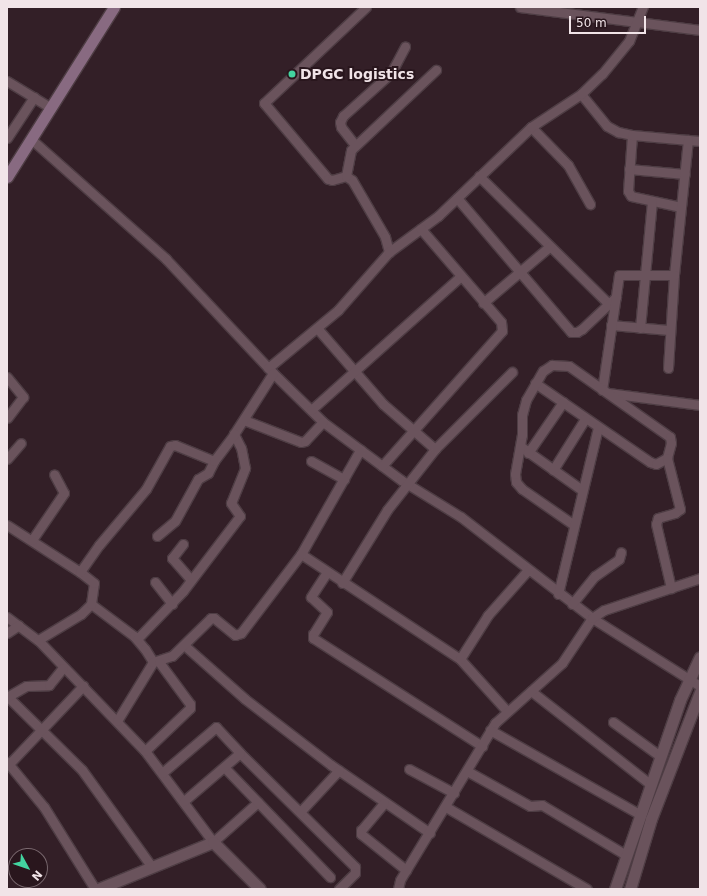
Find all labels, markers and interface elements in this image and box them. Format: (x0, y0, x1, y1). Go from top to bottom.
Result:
scale bar (571, 8, 648, 34)
text: 50 m (576, 16, 607, 30)
place label: DPGC logistics (300, 66, 414, 82)
marker: DPGC logistics (287, 69, 297, 79)
north arrow (8, 848, 48, 888)
text: N (29, 868, 45, 883)

